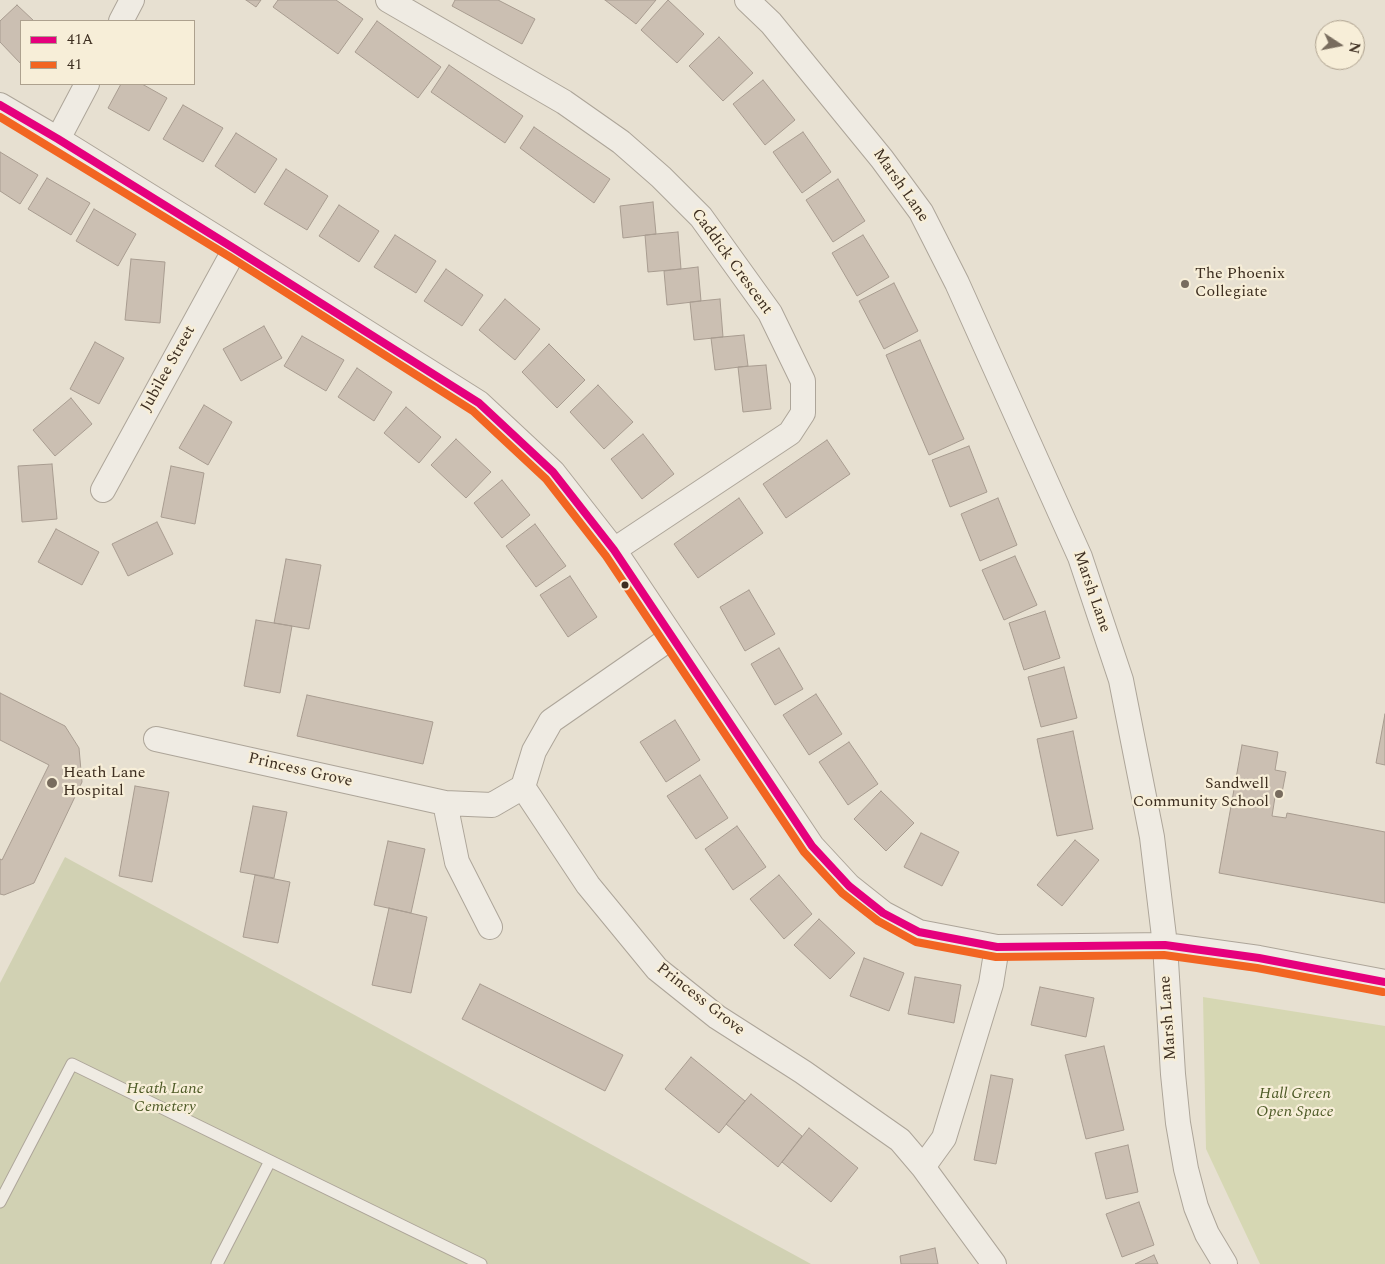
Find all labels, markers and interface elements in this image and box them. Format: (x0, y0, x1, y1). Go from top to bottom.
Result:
legend (20, 20, 195, 85)
north arrow (1315, 20, 1365, 70)
text: 41A (67, 28, 93, 51)
text: N (1343, 40, 1366, 55)
text: 41 (67, 53, 82, 76)
street label: Marsh Lane (868, 146, 932, 226)
street label: Caddick Crescent (686, 205, 776, 319)
place label: The Phoenix Collegiate (1195, 265, 1285, 303)
marker: The Phoenix Collegiate (1179, 278, 1191, 290)
street label: Jubilee Street (138, 323, 200, 415)
street label: Marsh Lane (1068, 549, 1114, 635)
unlabelled marker (620, 580, 630, 590)
street label: Princess Grove (246, 750, 354, 792)
place label: Heath Lane Hospital (63, 764, 146, 802)
place label: Sandwell Community School (1133, 775, 1269, 813)
marker: Heath Lane Hospital (45, 776, 59, 790)
marker: Sandwell Community School (1273, 788, 1285, 800)
street label: Princess Grove (652, 960, 748, 1040)
street label: Marsh Lane (1156, 975, 1182, 1061)
park label: Heath Lane Cemetery (126, 1080, 204, 1118)
park label: Hall Green Open Space (1256, 1085, 1334, 1123)

